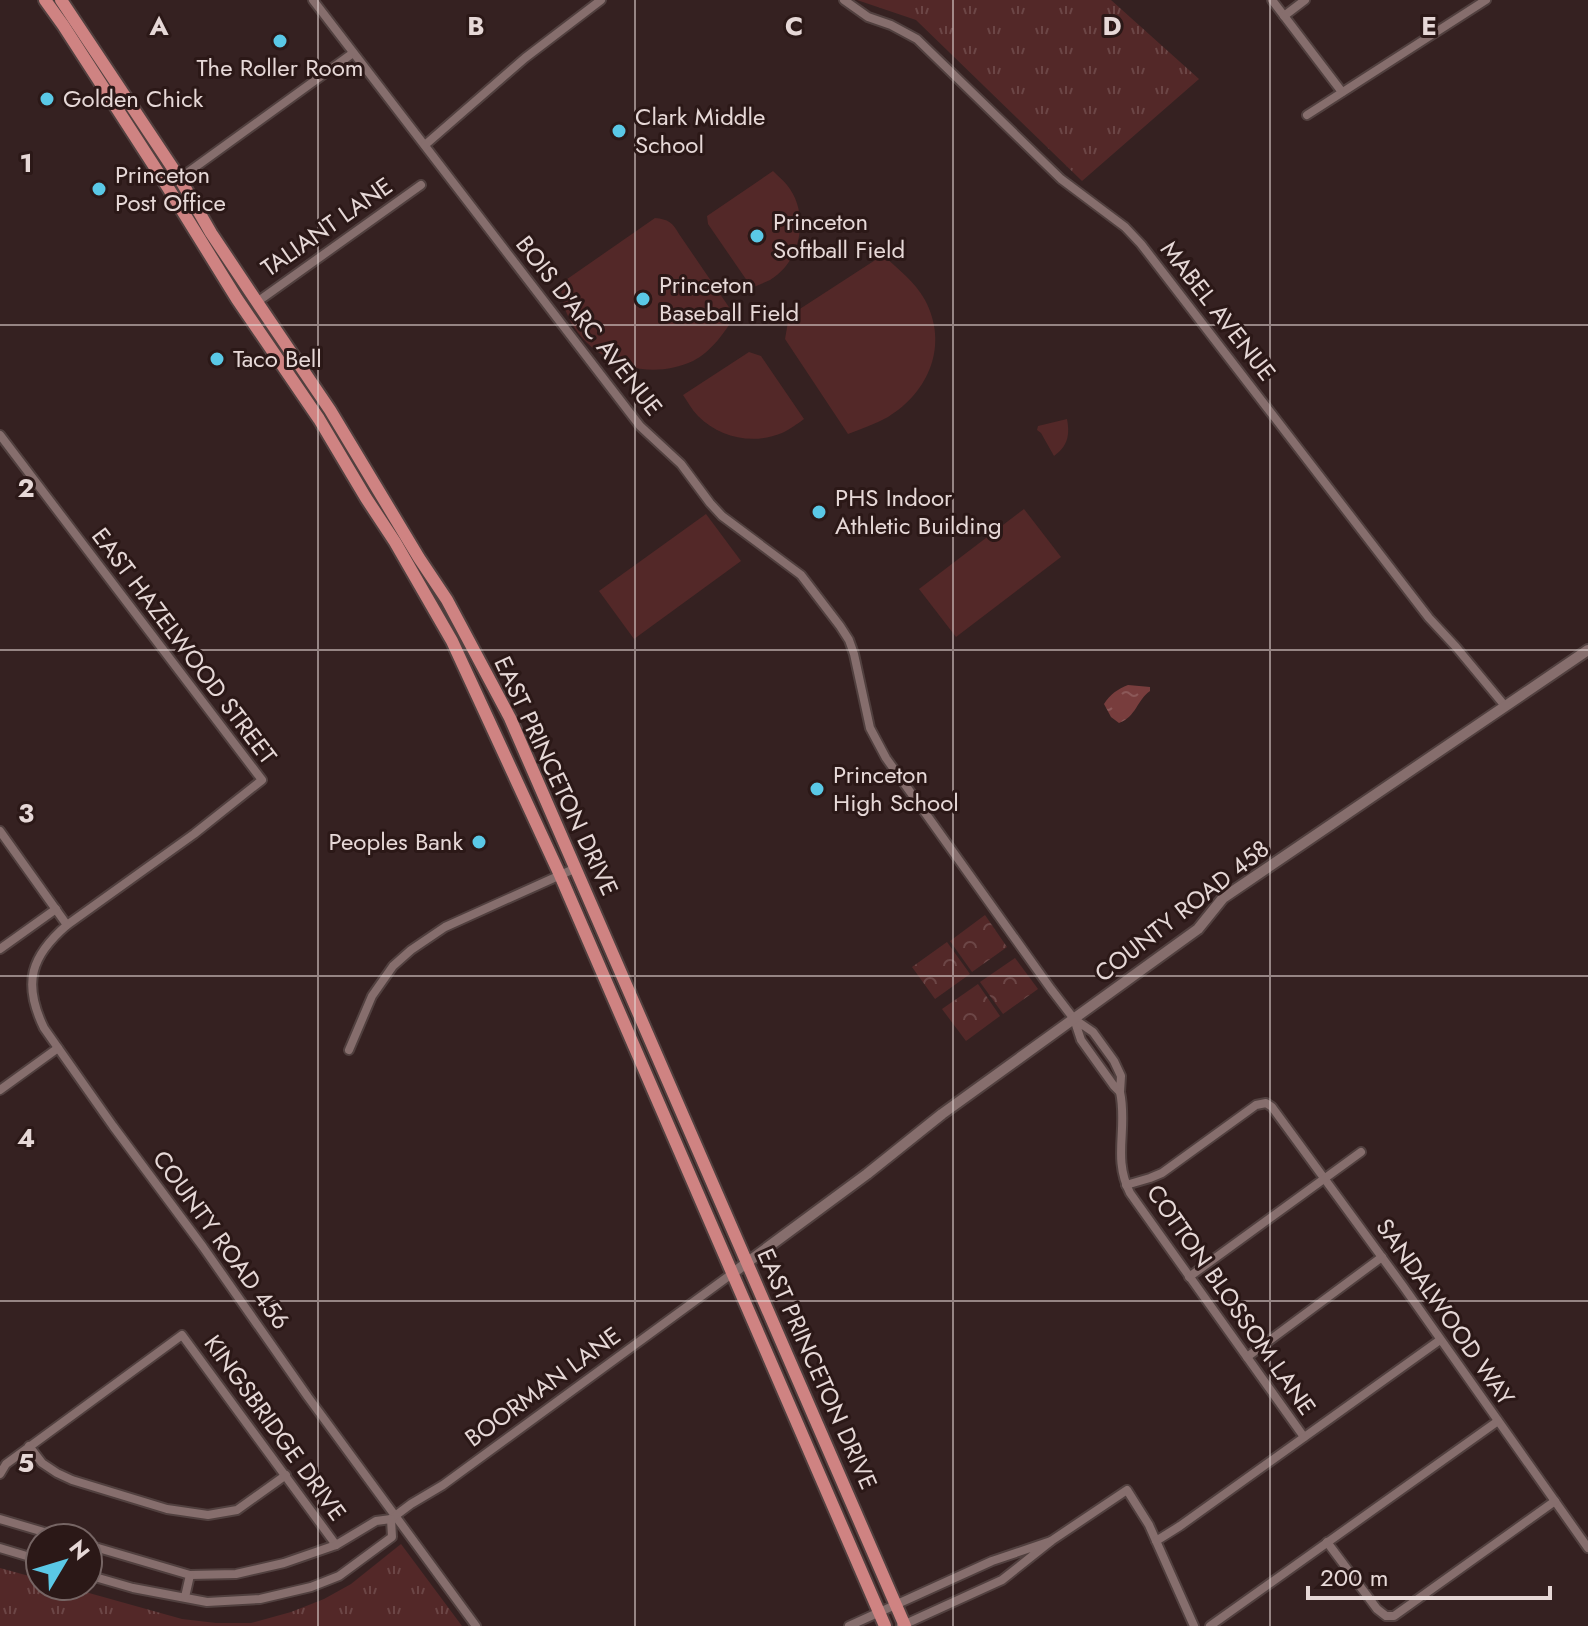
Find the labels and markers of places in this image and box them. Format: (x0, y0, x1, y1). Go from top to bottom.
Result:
marker: The Roller Room (271, 32, 289, 50)
place label: The Roller Room (196, 50, 364, 85)
place label: Golden Chick (63, 81, 204, 116)
marker: Golden Chick (38, 90, 56, 108)
place label: Clark Middle School (635, 99, 765, 162)
marker: Clark Middle School (610, 122, 628, 140)
place label: Princeton Post Office (115, 157, 226, 220)
marker: Princeton Post Office (90, 180, 108, 198)
place label: Princeton Softball Field (773, 204, 905, 267)
marker: Princeton Softball Field (748, 227, 766, 245)
place label: Princeton Baseball Field (659, 267, 799, 330)
marker: Princeton Baseball Field (634, 290, 652, 308)
place label: Taco Bell (233, 341, 322, 376)
marker: Taco Bell (208, 350, 226, 368)
place label: PHS Indoor Athletic Building (835, 480, 1002, 543)
marker: PHS Indoor Athletic Building (810, 503, 828, 521)
place label: Princeton High School (833, 757, 959, 820)
marker: Princeton High School (808, 780, 826, 798)
place label: Peoples Bank (329, 824, 463, 859)
marker: Peoples Bank (470, 833, 488, 851)

